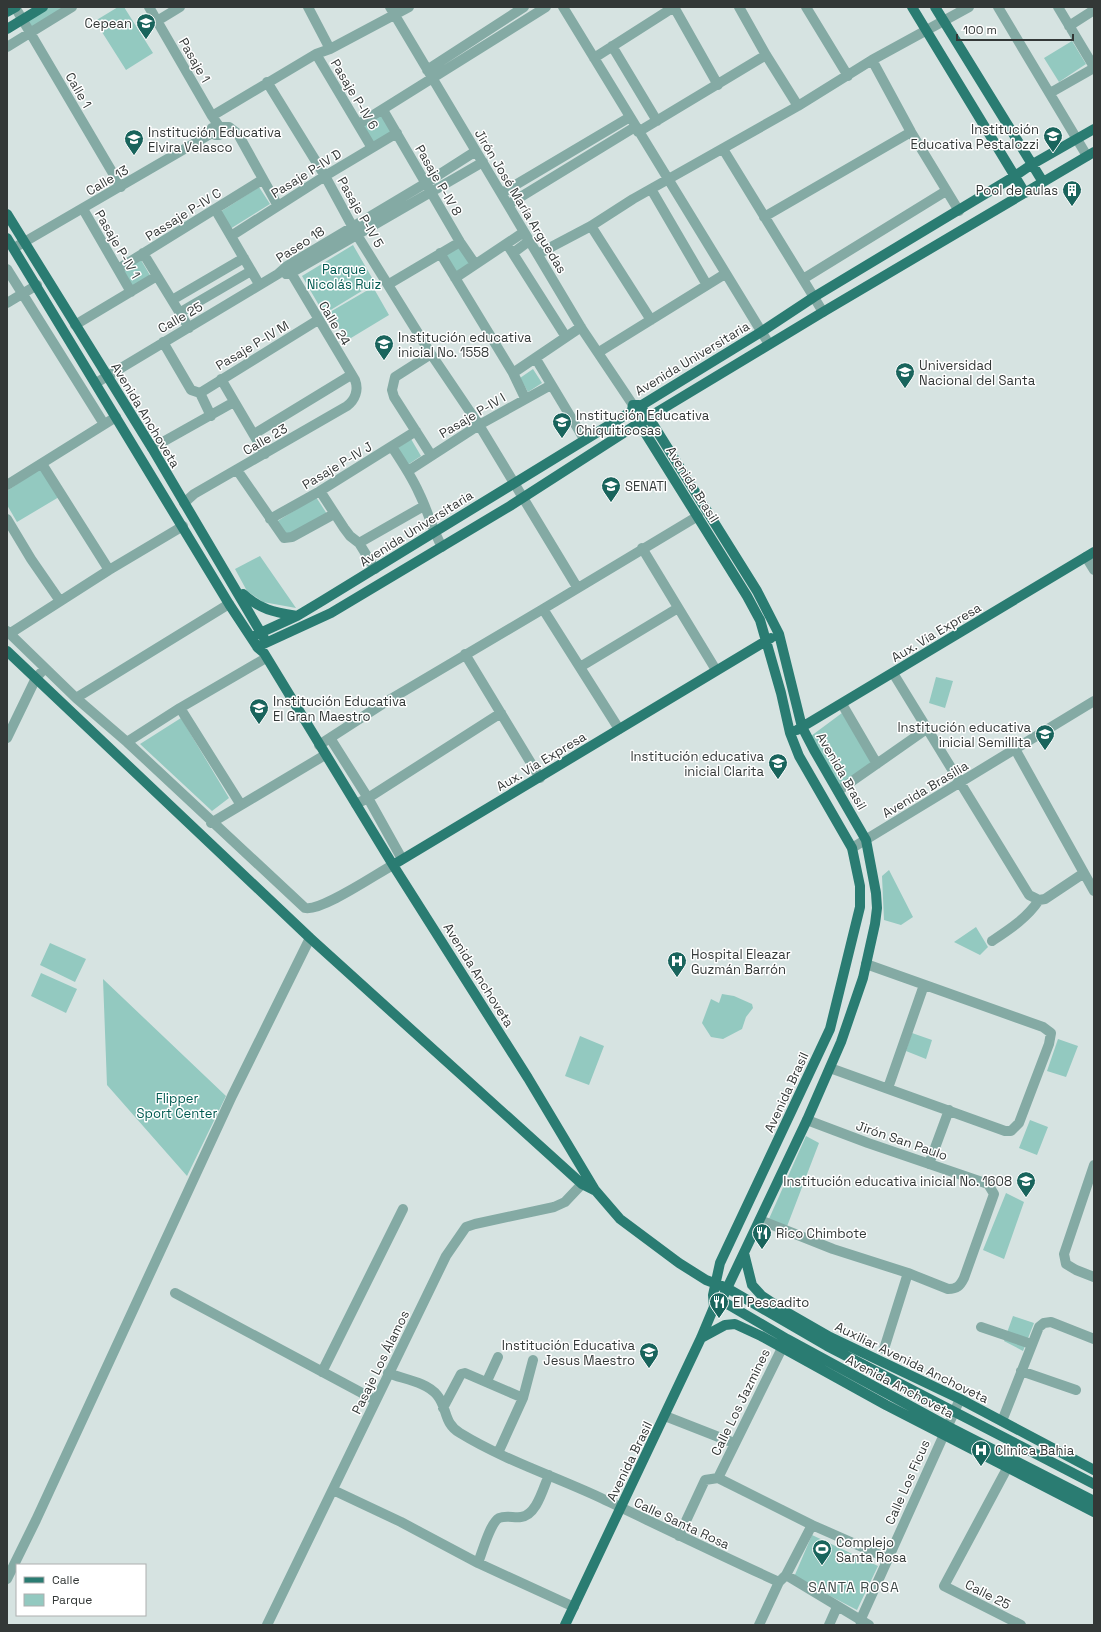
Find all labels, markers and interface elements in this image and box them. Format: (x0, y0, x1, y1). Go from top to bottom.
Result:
school or university icon: Cepean (135, 12, 157, 40)
place label: Cepean (84, 15, 132, 32)
scale bar (957, 16, 1073, 42)
text: 100 m (963, 22, 997, 38)
street label: Pasaje 1 (175, 35, 214, 86)
street label: Pasaje P-IV 6 (327, 56, 382, 133)
street label: Calle 1 (62, 69, 96, 111)
place label: Institución Educativa Pestalozzi (911, 121, 1039, 153)
place label: Institución Educativa Elvira Velasco (148, 124, 282, 156)
school or university icon: Institución Educativa Pestalozzi (1042, 125, 1064, 153)
street label: Jirón José María Arguedas (471, 126, 570, 277)
school or university icon: Institución Educativa Elvira Velasco (123, 128, 145, 156)
street label: Pasaje P-IV 8 (411, 142, 466, 219)
street label: Pasaje P-IV D (268, 145, 345, 202)
street label: Calle 13 (83, 161, 132, 199)
street label: Pasaje P-IV 5 (333, 174, 388, 251)
building icon: Pool de aulas (1061, 179, 1083, 207)
place label: Pool de aulas (976, 182, 1058, 199)
street label: Passaje P-IV C (142, 184, 224, 245)
street label: Pasaje P-IV 1 (91, 207, 144, 282)
street label: Paseo 18 (273, 222, 328, 266)
park label: Parque Nicolás Ruiz (307, 261, 381, 293)
street label: Calle 25 (155, 298, 206, 337)
street label: Calle 24 (315, 298, 354, 349)
street label: Pasaje P-IV M (213, 317, 292, 374)
street label: Avenida Universitaria (632, 317, 753, 399)
place label: Institución educativa inicial No. 1558 (398, 329, 532, 361)
school or university icon: Institución educativa inicial No. 1558 (373, 333, 395, 361)
place label: Universidad Nacional del Santa (919, 357, 1036, 389)
street label: Avenida Anchoveta (107, 360, 184, 471)
school or university icon: Universidad Nacional del Santa (894, 361, 916, 389)
street label: Pasaje P-IV I (436, 389, 509, 442)
place label: Institución Educativa Chiquiticosas (576, 407, 710, 439)
school or university icon: Institución Educativa Chiquiticosas (551, 411, 573, 439)
street label: Calle 23 (240, 420, 291, 459)
street label: Pasaje P-IV J (299, 438, 376, 493)
street label: Avenida Brasil (662, 443, 723, 526)
school or university icon: SENATI (600, 475, 622, 503)
place label: SENATI (625, 478, 667, 495)
street label: Avenida Universitaria (356, 486, 477, 570)
street label: Aux. Vía Expresa (888, 599, 985, 666)
place label: Institución Educativa El Gran Maestro (273, 693, 407, 725)
school or university icon: Institución Educativa El Gran Maestro (248, 697, 270, 725)
place label: Institución educativa inicial Semillita (897, 719, 1032, 751)
school or university icon: Institución educativa inicial Semillita (1034, 723, 1056, 751)
street label: Aux. Vía Expresa (493, 728, 590, 795)
street label: Avenida Brasil (813, 729, 871, 813)
place label: Institución educativa inicial Clarita (630, 748, 765, 780)
school or university icon: Institución educativa inicial Clarita (767, 752, 789, 780)
street label: Avenida Brasilia (879, 757, 972, 822)
street label: Avenida Anchoveta (440, 920, 518, 1031)
place label: Hospital Eleazar Guzmán Barrón (691, 946, 791, 978)
hospital icon: Hospital Eleazar Guzmán Barrón (666, 950, 688, 978)
street label: Avenida Brasil (760, 1049, 812, 1135)
park label: Flipper Sport Center (137, 1090, 217, 1122)
street label: Jirón San Paulo (854, 1117, 950, 1164)
school or university icon: Institución educativa inicial No. 1608 (1015, 1170, 1037, 1198)
place label: Institución educativa inicial No. 1608 (783, 1173, 1012, 1190)
restaurant icon: Rico Chimbote (751, 1222, 773, 1250)
place label: Rico Chimbote (776, 1225, 867, 1242)
restaurant icon: El Pescadito (708, 1291, 730, 1319)
place label: El Pescadito (733, 1294, 809, 1311)
street label: Pasaje Los Álamos (348, 1307, 413, 1417)
street label: Auxiliar Avenida Anchoveta (833, 1318, 991, 1406)
place label: Institución Educativa Jesus Maestro (502, 1337, 636, 1369)
school or university icon: Institución Educativa Jesus Maestro (638, 1341, 660, 1369)
street label: Calle Los Jazmines (707, 1346, 774, 1459)
street label: Avenida Anchoveta (843, 1351, 957, 1421)
street label: Avenida Brasil (603, 1419, 656, 1504)
street label: Calle Los Ficus (881, 1437, 934, 1527)
hospital icon: Clinica Bahia (970, 1439, 992, 1467)
place label: Clinica Bahia (995, 1442, 1075, 1459)
street label: Calle Santa Rosa (631, 1494, 733, 1553)
place label: Complejo Santa Rosa (836, 1534, 907, 1566)
sports icon: Complejo Santa Rosa (811, 1538, 833, 1566)
legend (16, 1564, 146, 1616)
text: Calle (52, 1572, 80, 1588)
street label: Calle 25 (962, 1576, 1014, 1613)
district label: SANTA ROSA (808, 1578, 900, 1596)
text: Parque (52, 1592, 92, 1608)

